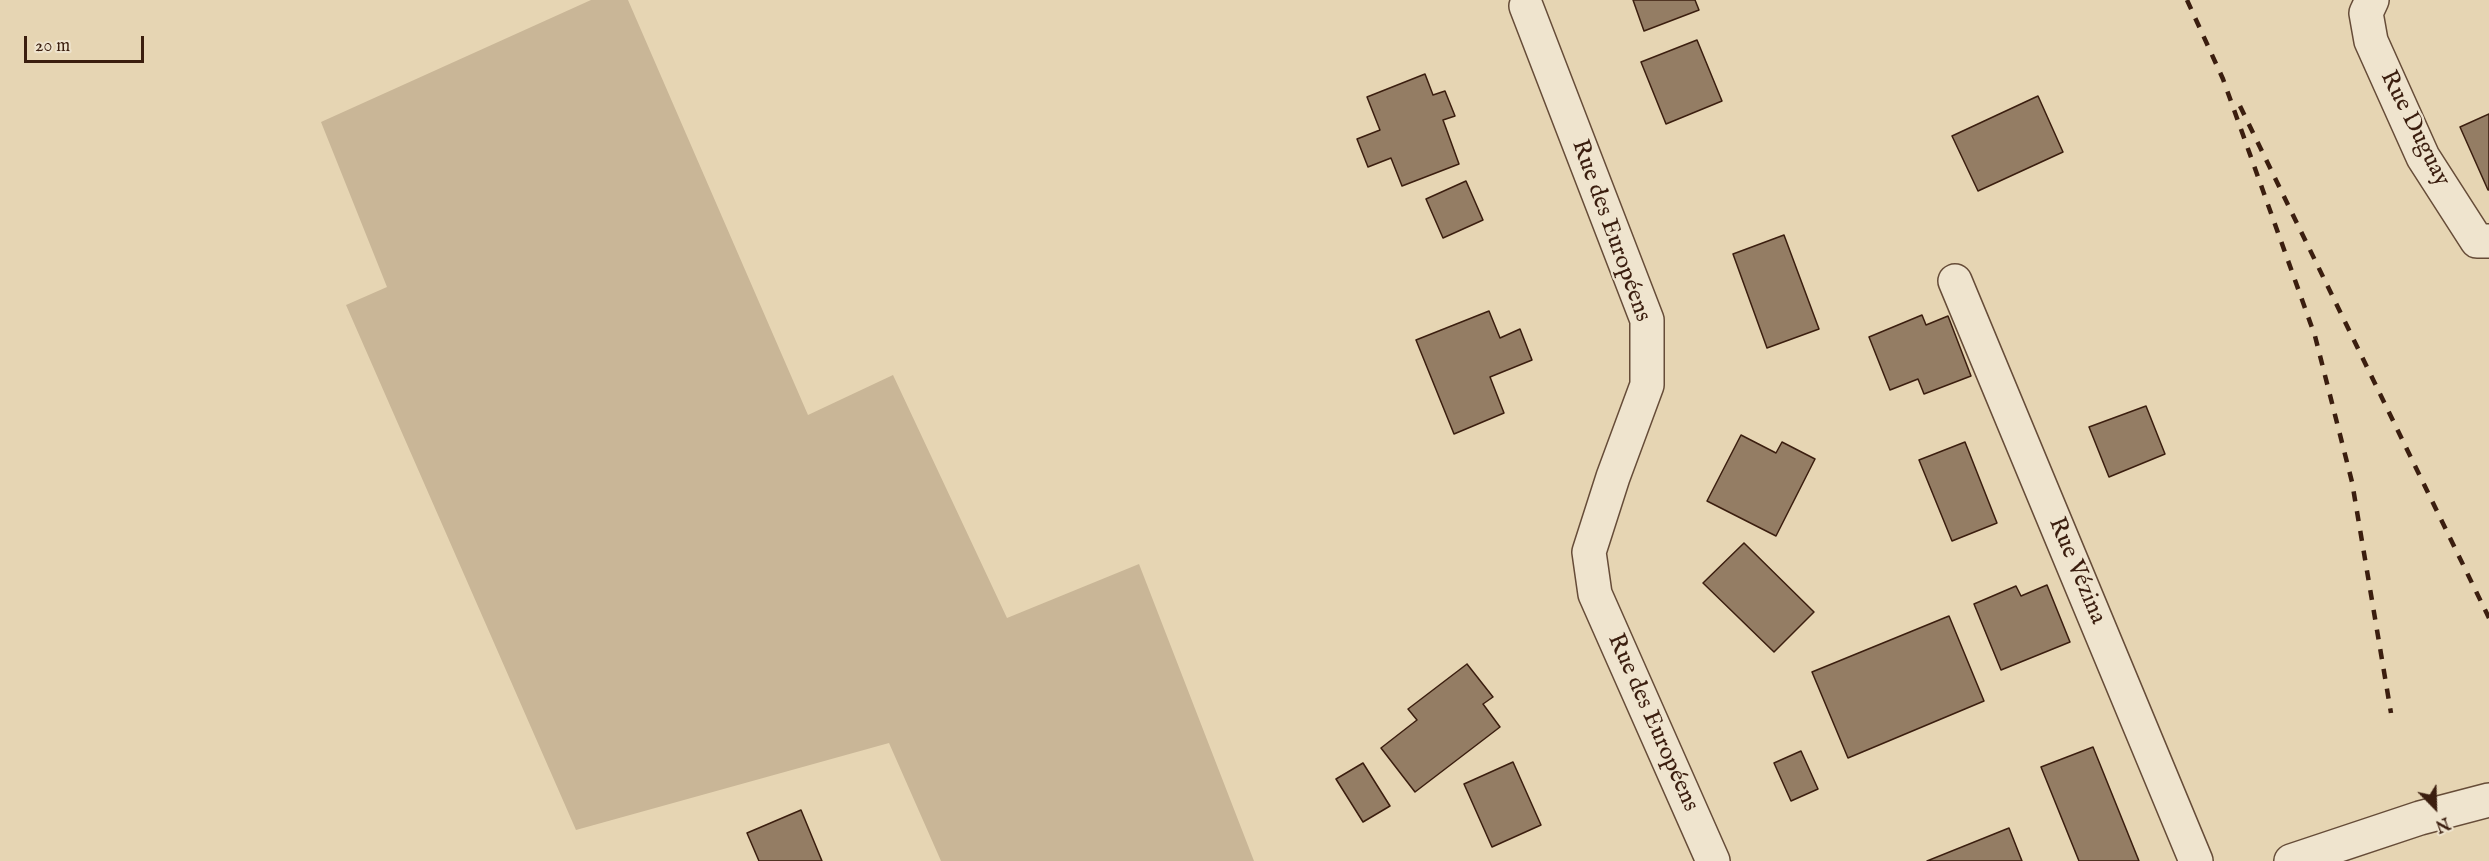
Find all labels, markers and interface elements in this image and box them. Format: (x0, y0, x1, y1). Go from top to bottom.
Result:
scale bar (27, 24, 147, 62)
text: 20 m (35, 35, 70, 58)
street label: Rue Duguay (2373, 66, 2455, 192)
street label: Rue des Européens (1564, 136, 1656, 326)
street label: Rue Vézina (2041, 513, 2111, 629)
street label: Rue des Européens (1600, 630, 1704, 816)
north arrow (2405, 777, 2465, 837)
text: N (2432, 812, 2452, 835)

